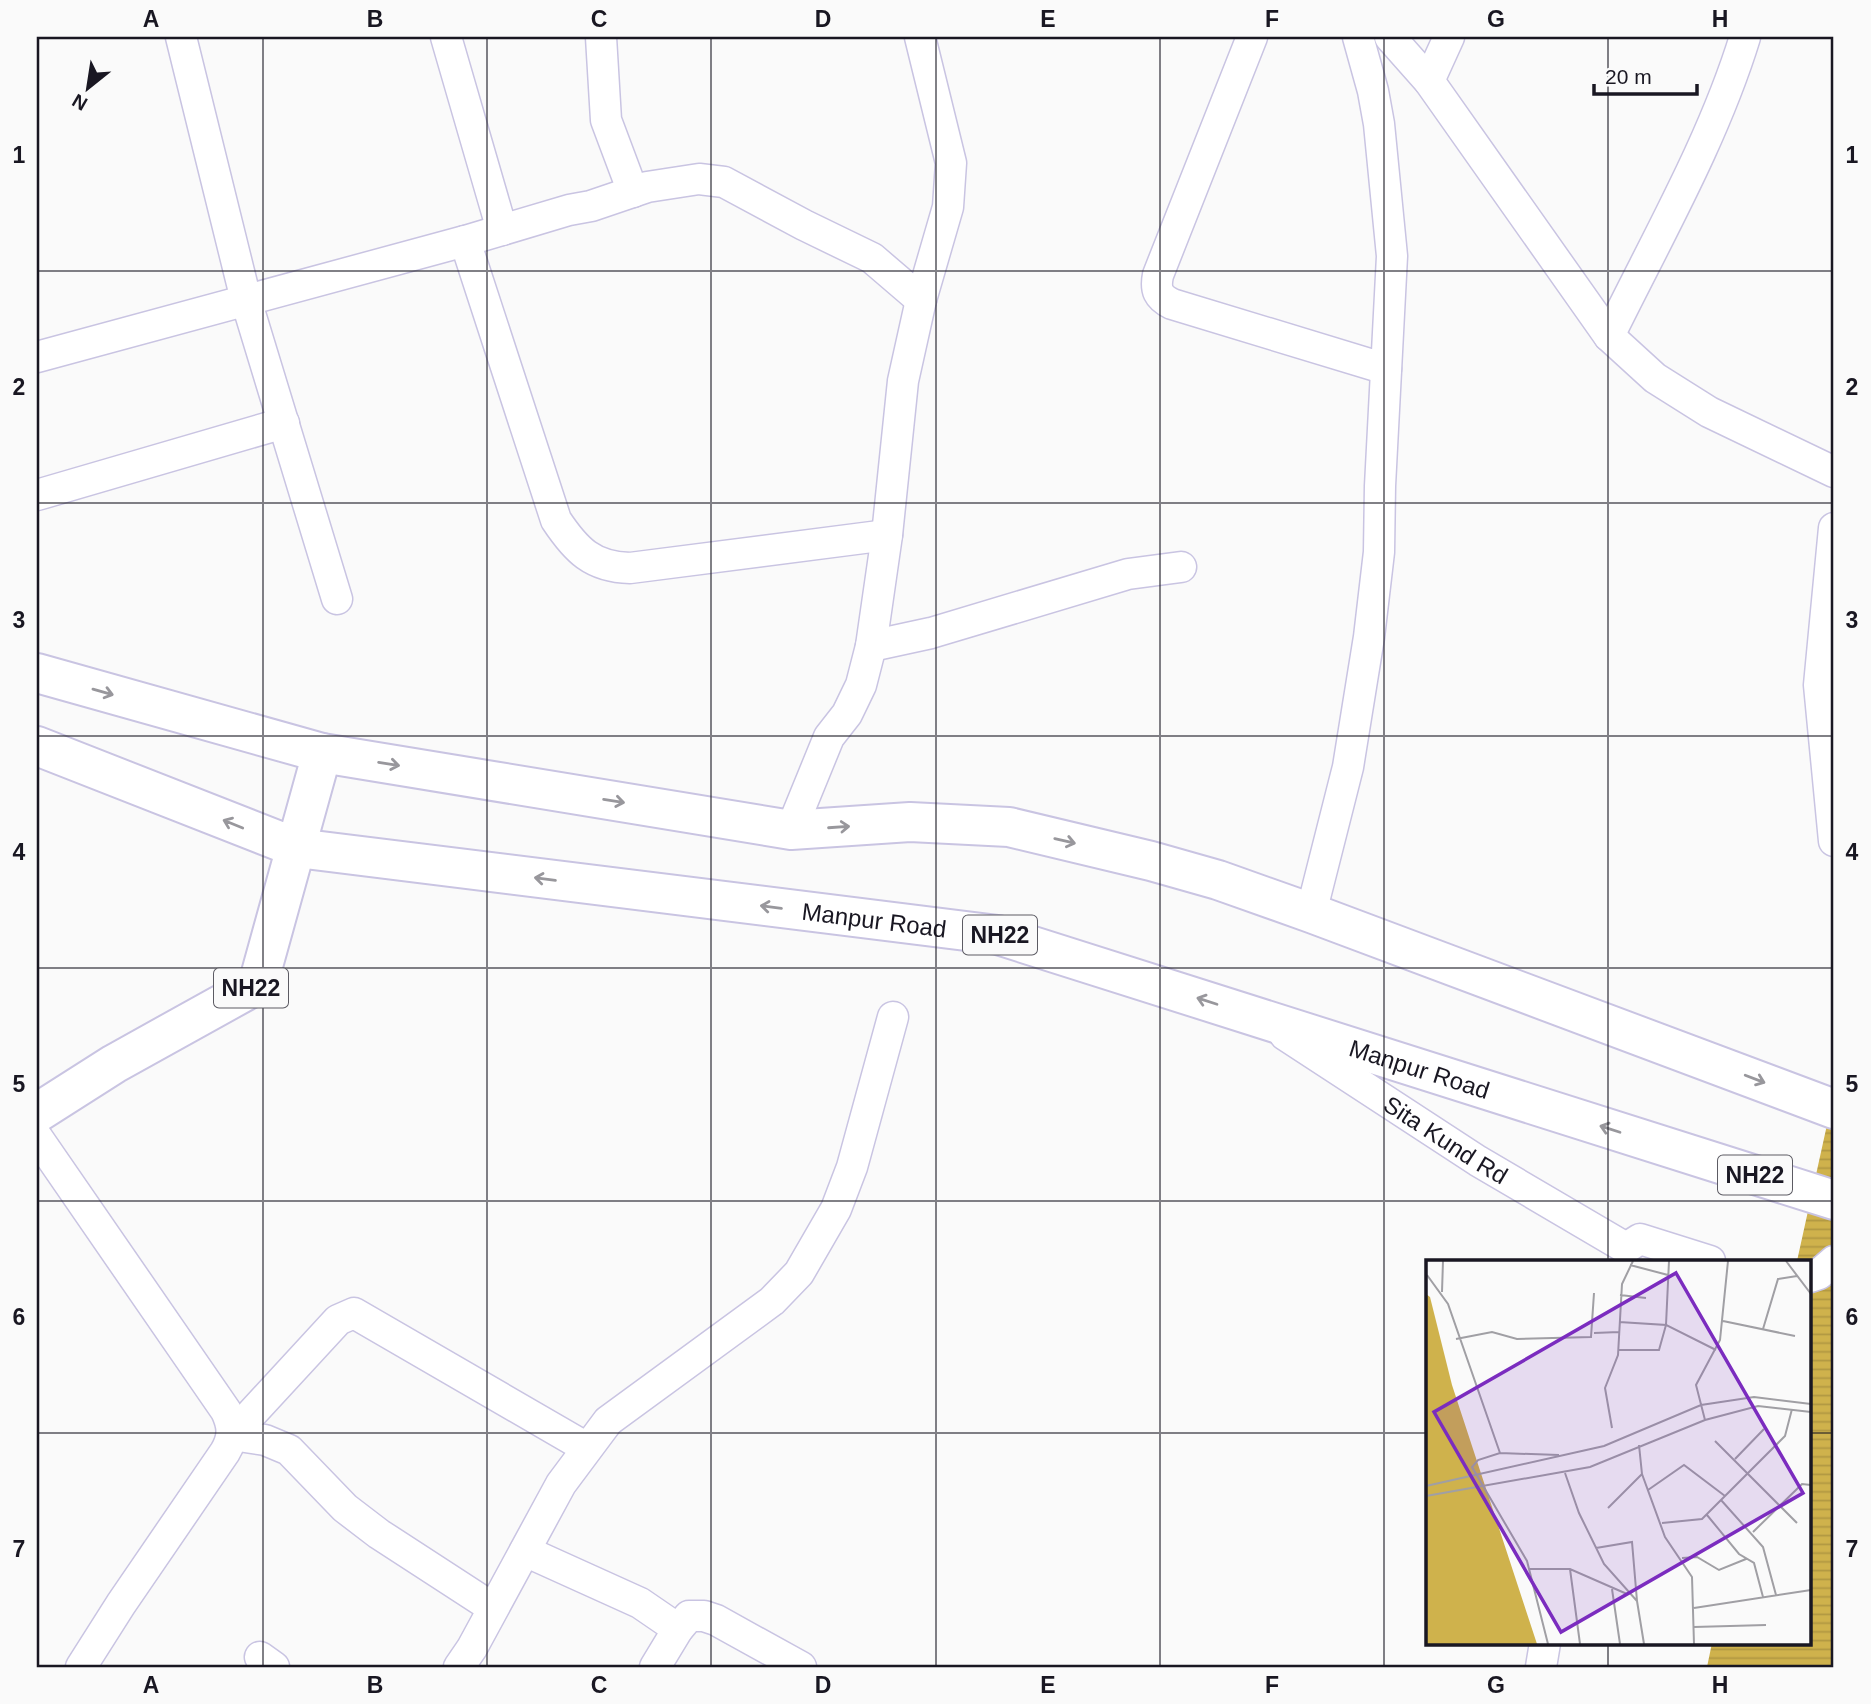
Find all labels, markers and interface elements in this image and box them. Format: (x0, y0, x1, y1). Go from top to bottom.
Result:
text: A (143, 6, 159, 32)
text: B (367, 6, 383, 32)
text: C (591, 6, 607, 32)
text: D (815, 6, 831, 32)
text: E (1040, 6, 1056, 32)
text: F (1265, 6, 1279, 32)
text: G (1487, 6, 1505, 32)
text: H (1712, 6, 1728, 32)
north arrow (52, 52, 122, 122)
scale bar (1594, 52, 1698, 96)
text: 20 m (1605, 65, 1652, 88)
text: N (69, 90, 91, 115)
text: 1 (13, 142, 26, 168)
text: 1 (1846, 142, 1859, 168)
text: 2 (13, 374, 25, 400)
text: 2 (1846, 374, 1858, 400)
text: 3 (13, 607, 25, 633)
text: 3 (1846, 607, 1858, 633)
one-way arrow (91, 686, 113, 699)
one-way arrow (378, 758, 400, 771)
one-way arrow (602, 795, 625, 808)
one-way arrow (222, 817, 244, 830)
one-way arrow (827, 820, 850, 833)
one-way arrow (1053, 835, 1075, 848)
text: 4 (13, 839, 26, 865)
text: 4 (1846, 839, 1859, 865)
one-way arrow (534, 872, 557, 885)
street label: Manpur Road (800, 897, 948, 942)
one-way arrow (760, 900, 783, 913)
road number: NH22 (963, 916, 1037, 954)
road number: NH22 (214, 968, 288, 1007)
one-way arrow (1196, 994, 1218, 1006)
street label: Manpur Road (1346, 1034, 1493, 1104)
text: 5 (13, 1071, 26, 1097)
text: 5 (1846, 1071, 1859, 1097)
one-way arrow (1743, 1074, 1765, 1087)
street label: Sita Kund Rd (1379, 1090, 1513, 1189)
one-way arrow (1600, 1122, 1622, 1134)
road number: NH22 (1718, 1156, 1792, 1194)
inset map (1426, 1260, 1812, 1644)
text: 6 (13, 1304, 25, 1330)
text: 6 (1846, 1304, 1858, 1330)
text: 7 (13, 1536, 25, 1562)
text: 7 (1846, 1536, 1858, 1562)
text: A (143, 1672, 159, 1698)
text: B (367, 1672, 383, 1698)
text: C (591, 1672, 607, 1698)
text: D (815, 1672, 831, 1698)
text: E (1040, 1672, 1056, 1698)
text: F (1265, 1672, 1279, 1698)
text: G (1487, 1672, 1505, 1698)
text: H (1712, 1672, 1728, 1698)

